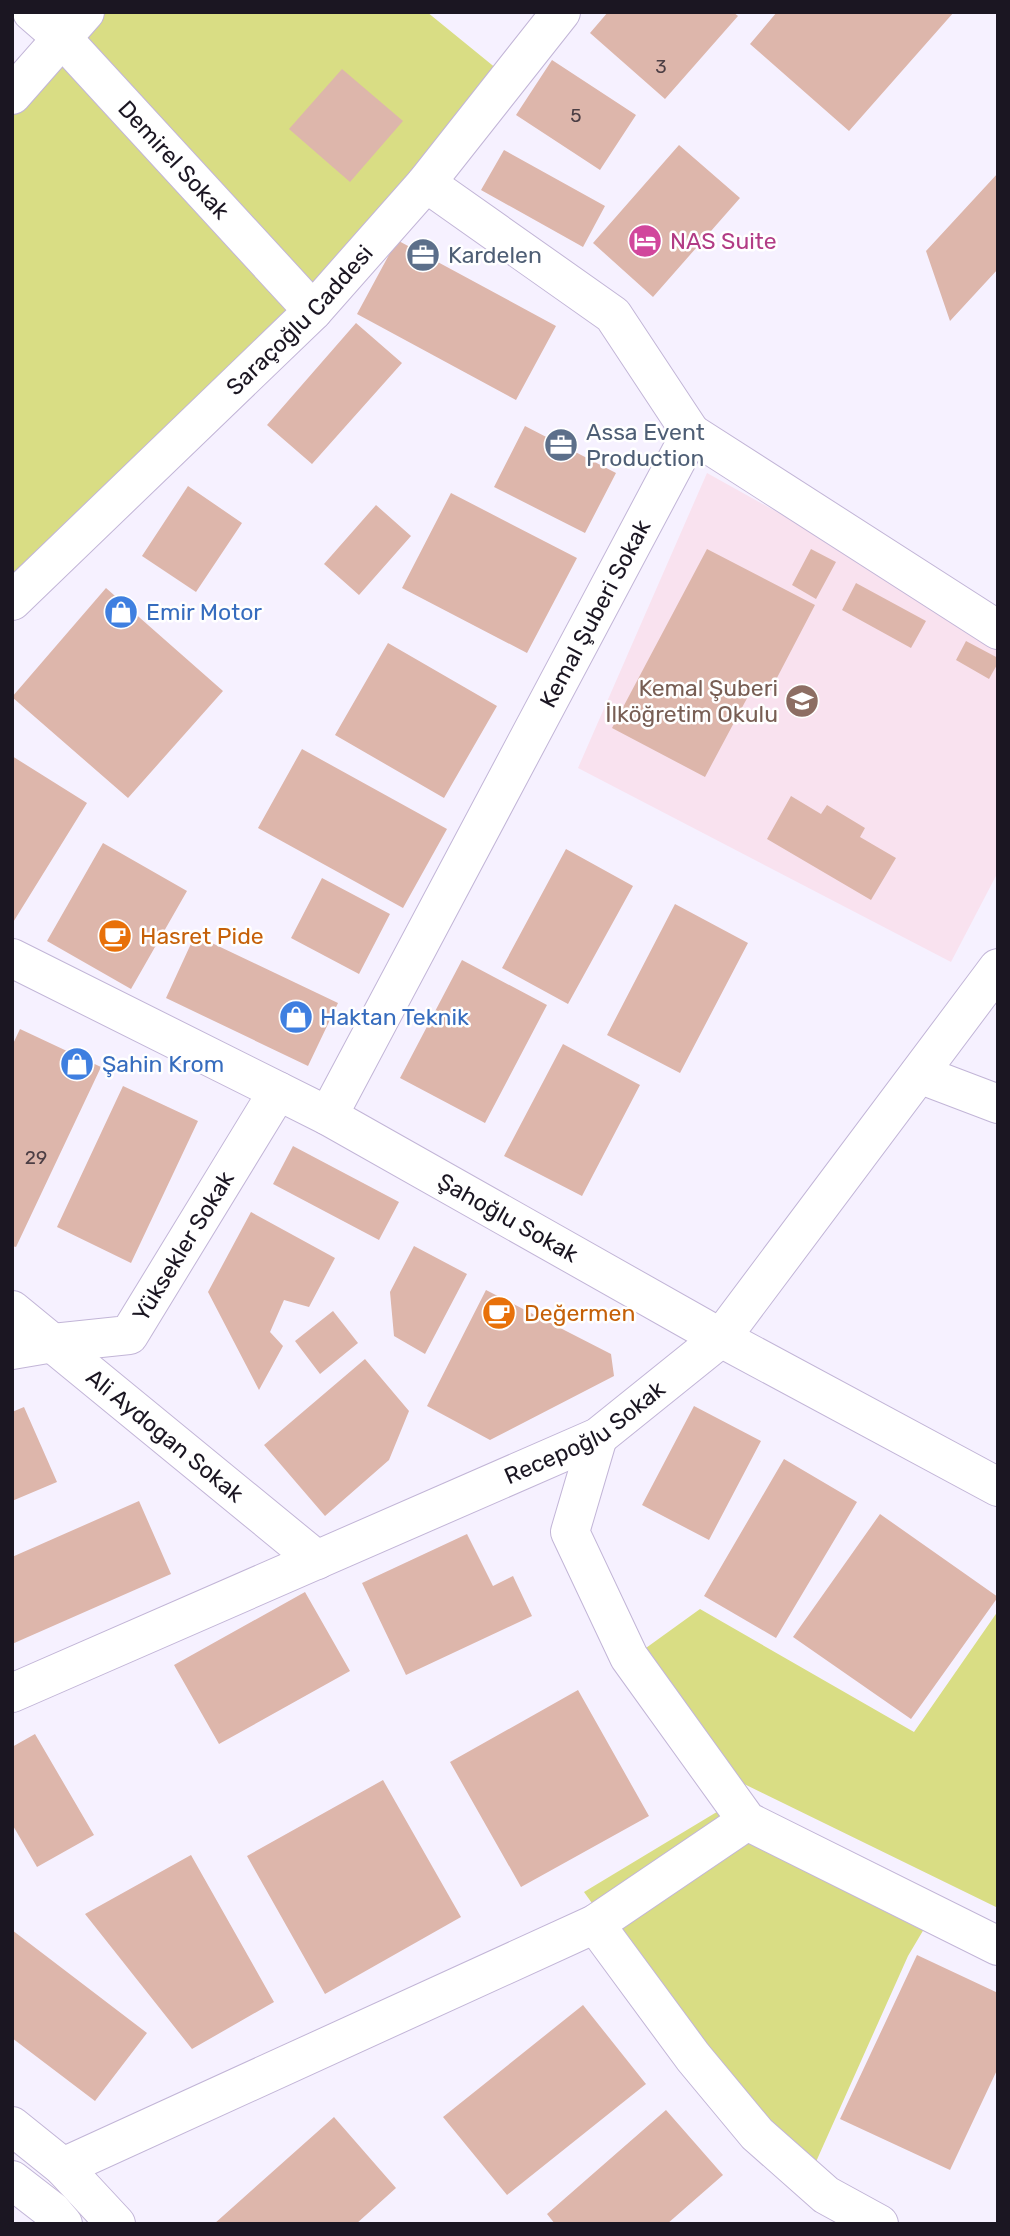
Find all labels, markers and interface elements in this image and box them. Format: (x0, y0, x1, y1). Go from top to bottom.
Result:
house number: 3 (655, 55, 667, 78)
street label: Demirel Sokak (112, 95, 235, 225)
house number: 5 (570, 104, 582, 127)
hotel icon: NAS Suite (626, 222, 664, 260)
place label: NAS Suite (670, 227, 777, 255)
office icon: Kardelen (404, 236, 442, 274)
street label: Saraçoğlu Caddesi (220, 239, 379, 401)
place label: Kardelen (448, 241, 542, 269)
place label: Assa Event Production (586, 418, 705, 472)
office icon: Assa Event Production (542, 426, 580, 464)
street label: Kemal Şuberi Sokak (534, 515, 656, 712)
shop icon: Emir Motor (102, 593, 140, 631)
place label: Emir Motor (146, 598, 262, 626)
place label: Kemal Şuberi İlköğretim Okulu (605, 674, 778, 728)
school or university icon: Kemal Şuberi İlköğretim Okulu (783, 682, 821, 720)
cafe icon: Hasret Pide (96, 917, 134, 955)
place label: Hasret Pide (140, 922, 264, 950)
shop icon: Haktan Teknik (277, 998, 315, 1036)
place label: Haktan Teknik (320, 1003, 469, 1031)
shop icon: Şahin Krom (58, 1045, 96, 1083)
place label: Şahin Krom (102, 1050, 224, 1078)
house number: 29 (25, 1146, 47, 1169)
street label: Yüksekler Sokak (127, 1166, 240, 1327)
street label: Şahoğlu Sokak (433, 1167, 583, 1268)
cafe icon: Değermen (480, 1294, 518, 1332)
place label: Değermen (524, 1299, 635, 1327)
street label: Ali Aydogan Sokak (81, 1363, 250, 1508)
street label: Recepoğlu Sokak (500, 1375, 671, 1490)

